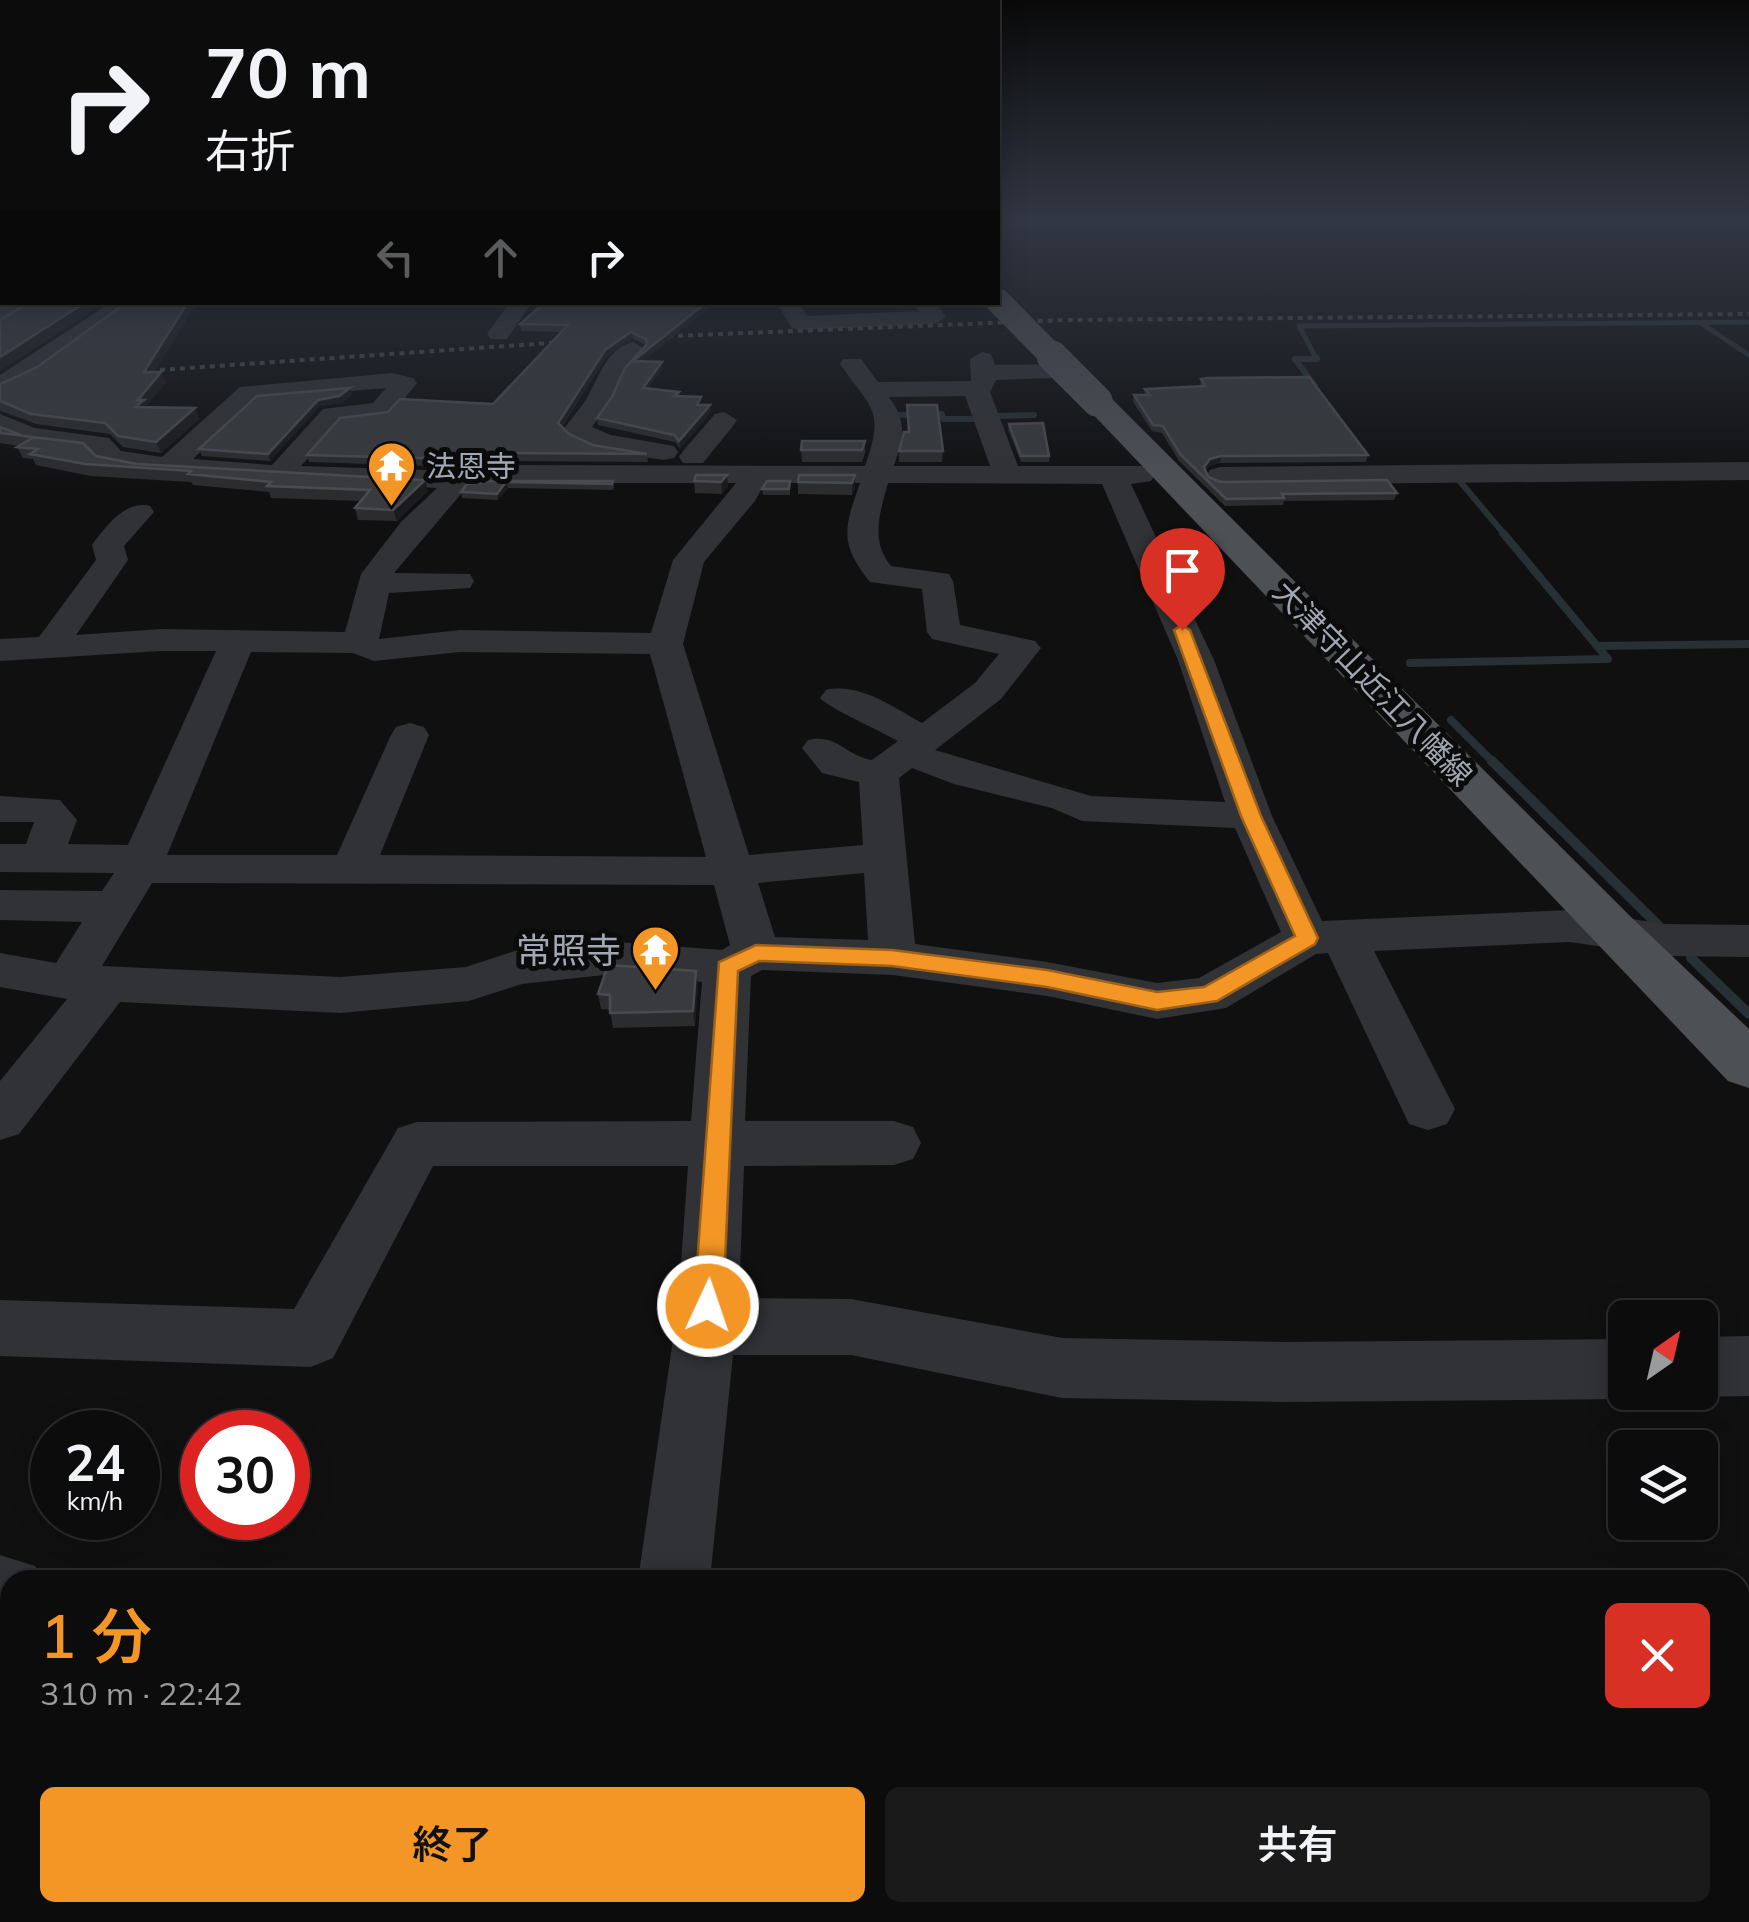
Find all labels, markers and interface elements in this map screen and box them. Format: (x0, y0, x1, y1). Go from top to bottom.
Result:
text: 70 m (205, 28, 371, 116)
icon: right (40, 40, 170, 170)
text: 右折 (205, 122, 295, 178)
icon: left (368, 230, 423, 285)
icon: ahead (473, 230, 528, 285)
icon: right (578, 230, 633, 285)
temple icon: 法恩寺 (365, 440, 417, 508)
place label: 法恩寺 (426, 447, 516, 485)
pin (1140, 528, 1225, 631)
icon: arrive (1155, 543, 1210, 598)
street label: 大津守山近江八幡線 (1266, 573, 1480, 793)
temple icon: 常照寺 (630, 924, 682, 992)
place label: 常照寺 (516, 928, 621, 972)
position arrow (656, 1254, 760, 1358)
north arrow (1608, 1300, 1718, 1410)
map controls (1608, 1300, 1718, 1540)
speed limit sign: 30 (180, 1410, 310, 1540)
button: layers (1608, 1430, 1718, 1540)
text: 24 (65, 1431, 125, 1494)
text: km/h (67, 1485, 123, 1516)
text: 1 分 (40, 1598, 152, 1673)
button: close (1605, 1603, 1710, 1708)
text: 310 m · 22:42 (40, 1673, 242, 1713)
button: 終了 (40, 1787, 865, 1902)
button: 共有 (885, 1787, 1710, 1902)

